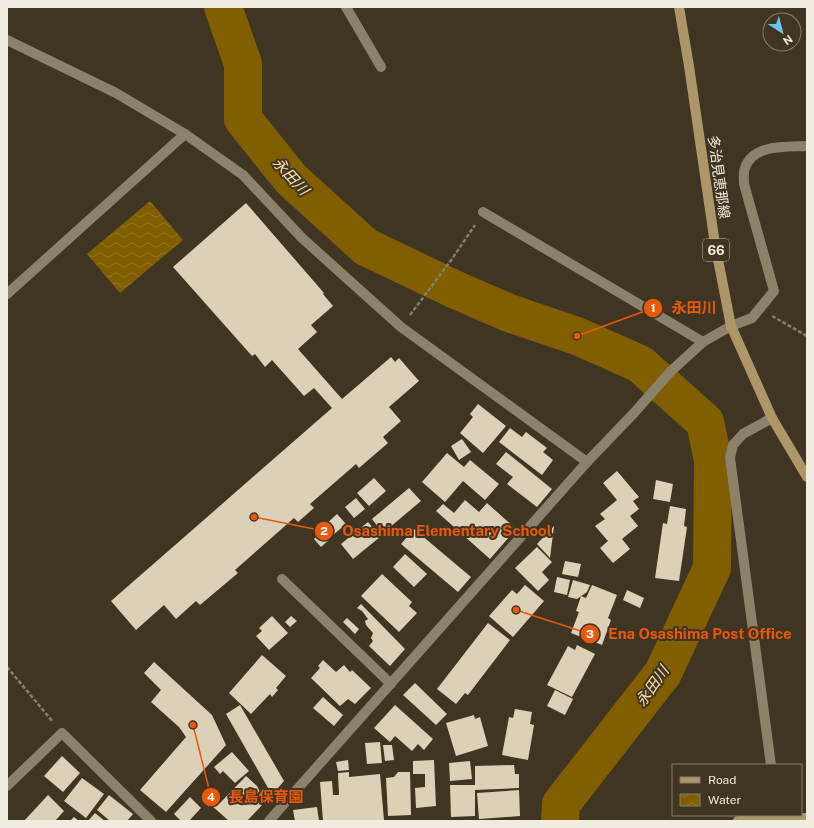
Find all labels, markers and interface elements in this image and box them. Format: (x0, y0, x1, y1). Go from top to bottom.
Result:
north arrow (762, 12, 802, 52)
text: N (781, 33, 795, 47)
street label: 多治見恵那線 (705, 134, 733, 220)
water label: 永田川 (269, 154, 314, 200)
road number: 66 (703, 239, 729, 261)
callout: 永田川 (643, 294, 724, 321)
text: 永田川 (671, 299, 717, 316)
text: 1 (650, 301, 656, 315)
callout: Osashima Elementary School (314, 517, 560, 544)
text: Osashima Elementary School (342, 522, 552, 539)
text: 2 (320, 524, 328, 538)
callout: Ena Osashima Post Office (580, 620, 799, 647)
text: Ena Osashima Post Office (608, 625, 792, 642)
text: 3 (586, 627, 594, 641)
water label: 永田川 (632, 661, 673, 709)
legend (672, 764, 802, 816)
text: Road (708, 773, 736, 787)
callout: 長島保育園 (201, 783, 312, 810)
text: 長島保育園 (228, 788, 304, 805)
text: 4 (207, 790, 215, 804)
text: Water (708, 793, 742, 807)

